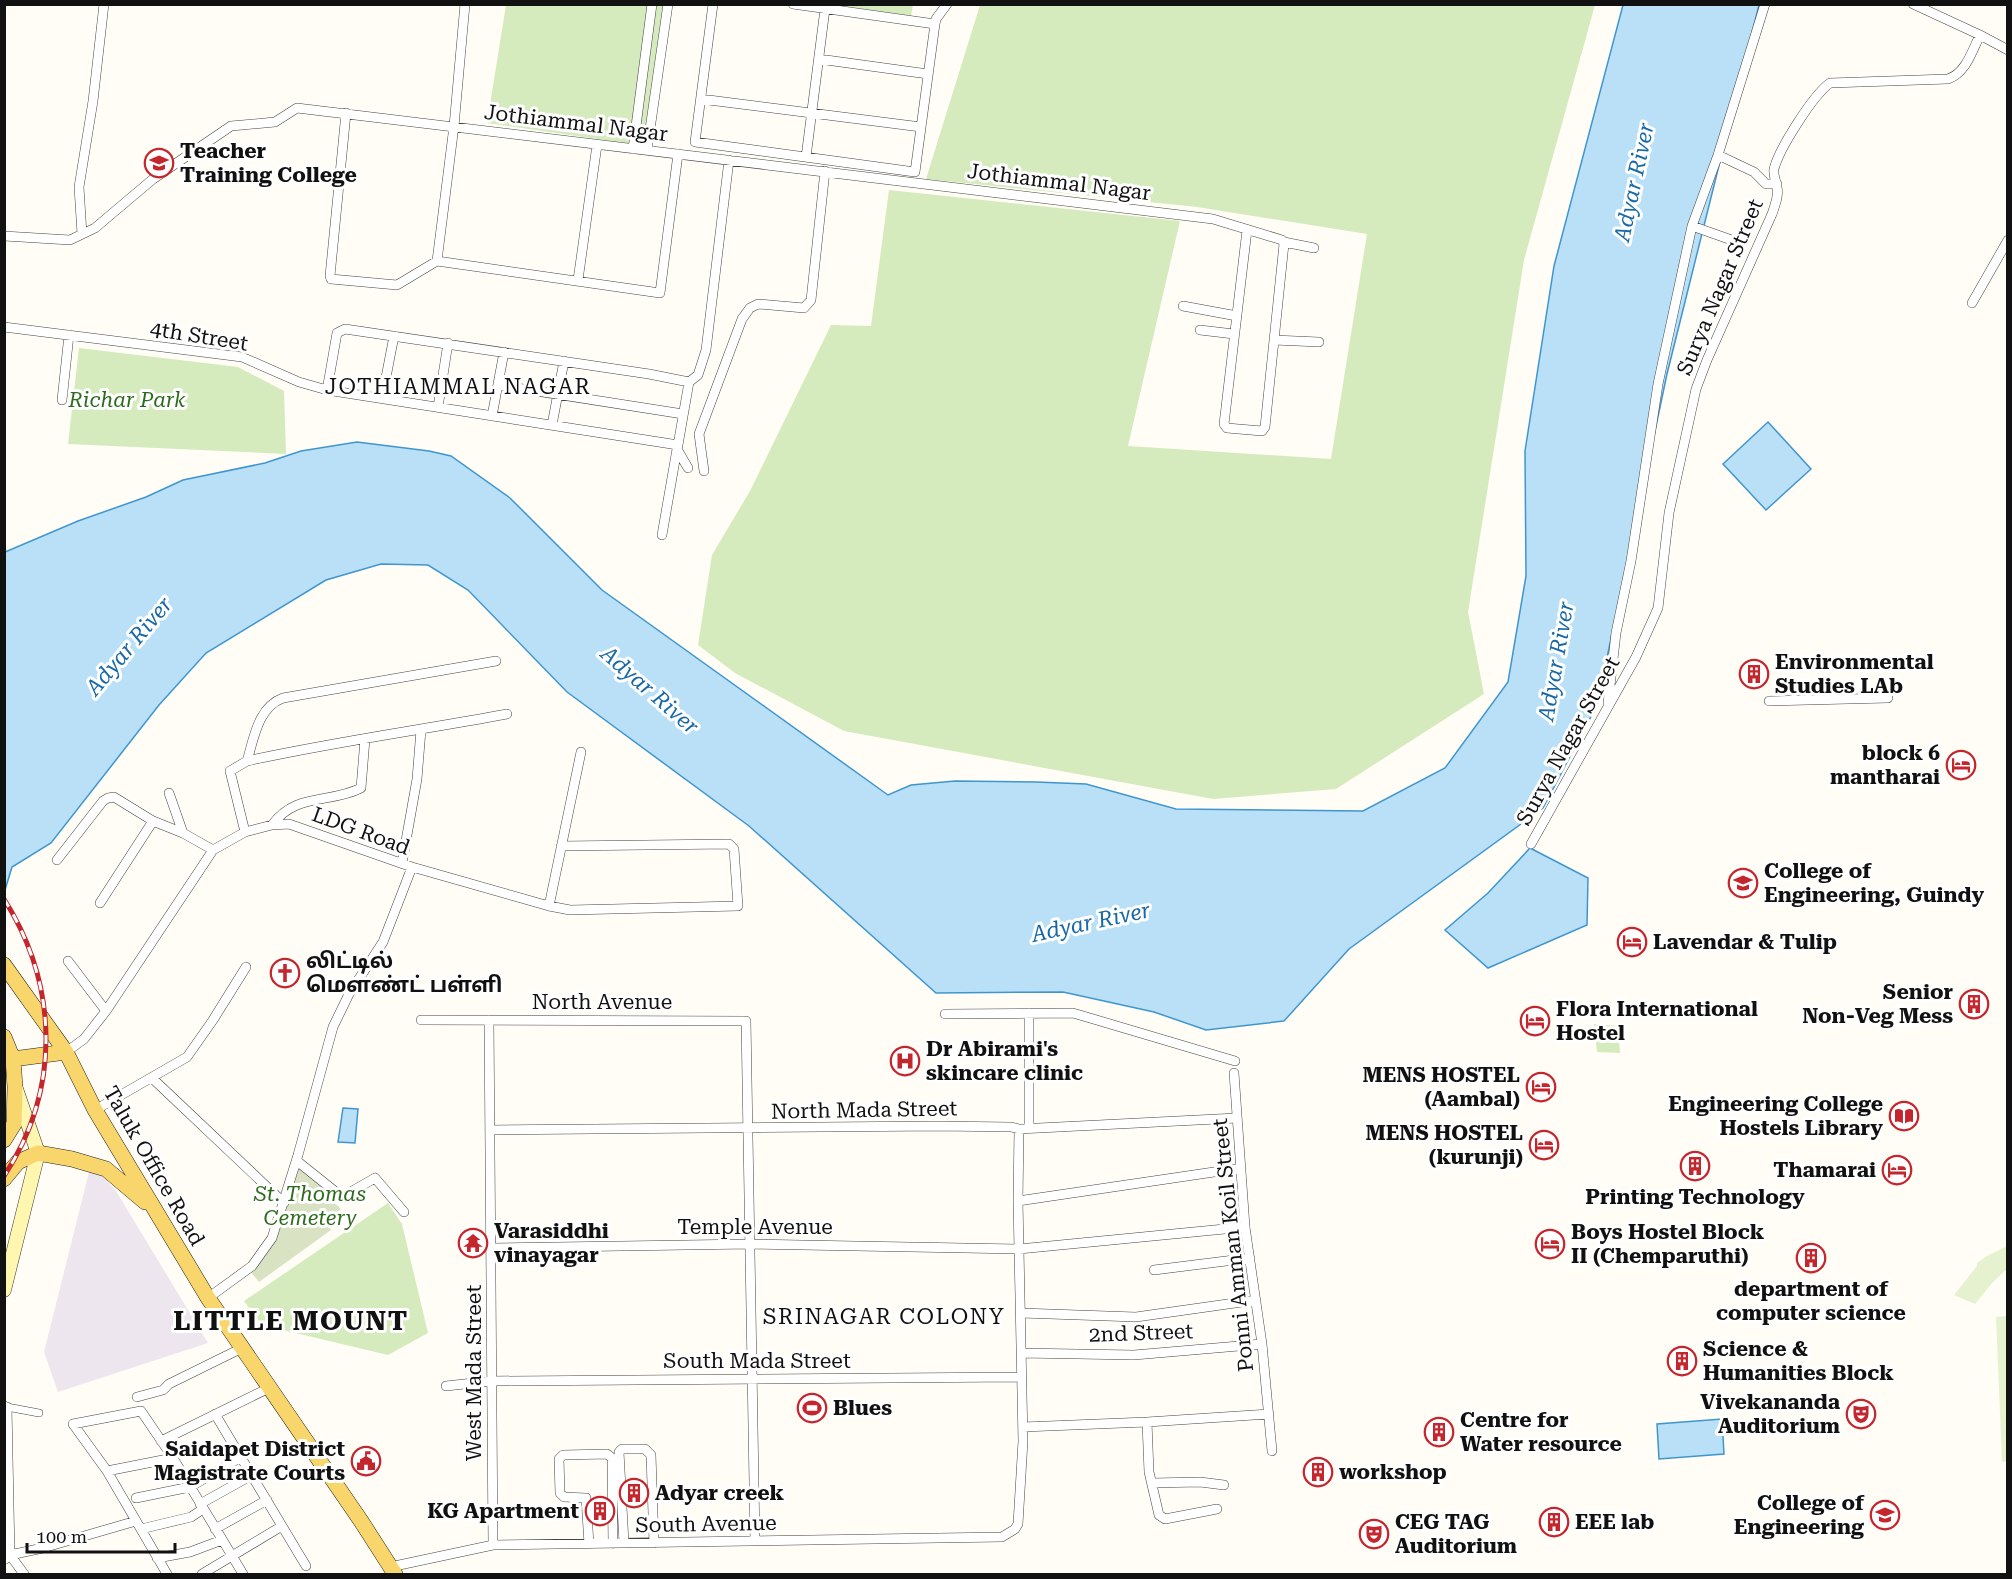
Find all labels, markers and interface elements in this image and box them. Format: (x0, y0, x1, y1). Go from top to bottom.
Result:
street label: Jothiammal Nagar (483, 100, 670, 146)
water label: Adyar River (1609, 120, 1659, 246)
place label: Teacher Training College (180, 139, 357, 187)
school or university icon: Teacher Training College (143, 147, 175, 179)
street label: Jothiammal Nagar (966, 159, 1153, 205)
street label: Surya Nagar Street (1672, 195, 1768, 379)
street label: 4th Street (148, 316, 250, 356)
district label: JOTHIAMMAL NAGAR (325, 374, 591, 399)
park label: Richar Park (67, 388, 186, 412)
water label: Adyar River (79, 592, 177, 702)
water label: Adyar River (1533, 599, 1579, 725)
water label: Adyar River (595, 640, 704, 739)
place label: Environmental Studies LAb (1775, 650, 1934, 698)
street label: Surya Nagar Street (1512, 652, 1624, 829)
building icon: Environmental Studies LAb (1738, 658, 1770, 690)
place label: block 6 mantharai (1830, 741, 1940, 789)
hotel icon: block 6 mantharai (1945, 749, 1977, 781)
street label: LDG Road (309, 802, 414, 860)
place label: College of Engineering, Guindy (1764, 859, 1985, 907)
school or university icon: College of Engineering, Guindy (1727, 867, 1759, 899)
water label: Adyar River (1027, 897, 1153, 947)
hotel icon: Lavendar & Tulip (1616, 926, 1648, 958)
place label: Lavendar & Tulip (1653, 930, 1837, 954)
place label: லிட்டில் மௌண்ட் பள்ளி (306, 949, 502, 997)
church icon: லிட்டில் மௌண்ட் பள்ளி (269, 957, 301, 989)
place label: Senior Non-Veg Mess (1802, 980, 1953, 1028)
building icon: Senior Non-Veg Mess (1958, 988, 1990, 1020)
street label: North Avenue (532, 990, 672, 1014)
place label: Flora International Hostel (1556, 997, 1758, 1045)
hotel icon: Flora International Hostel (1519, 1005, 1551, 1037)
place label: Dr Abirami's skincare clinic (926, 1037, 1083, 1085)
hospital icon: Dr Abirami's skincare clinic (889, 1045, 921, 1077)
place label: MENS HOSTEL (Aambal) (1362, 1063, 1520, 1111)
hotel icon: MENS HOSTEL (Aambal) (1525, 1071, 1557, 1103)
street label: Taluk Office Road (99, 1082, 210, 1250)
place label: Engineering College Hostels Library (1668, 1092, 1883, 1140)
street label: North Mada Street (771, 1096, 958, 1124)
library icon: Engineering College Hostels Library (1888, 1100, 1920, 1132)
street label: Ponni Amman Koil Street (1208, 1117, 1258, 1373)
place label: MENS HOSTEL (kurunji) (1365, 1121, 1523, 1169)
hotel icon: MENS HOSTEL (kurunji) (1528, 1129, 1560, 1161)
building icon: Printing Technology (1679, 1150, 1711, 1182)
hotel icon: Thamarai (1881, 1154, 1913, 1186)
place label: Thamarai (1773, 1158, 1876, 1182)
park label: St. Thomas Cemetery (253, 1182, 366, 1230)
place label: Printing Technology (1585, 1185, 1805, 1209)
street label: Temple Avenue (677, 1215, 833, 1239)
place label: Varasiddhi vinayagar (494, 1219, 609, 1267)
place label: Boys Hostel Block II (Chemparuthi) (1571, 1220, 1765, 1268)
temple icon: Varasiddhi vinayagar (457, 1227, 489, 1259)
hotel icon: Boys Hostel Block II (Chemparuthi) (1534, 1228, 1566, 1260)
building icon: department of computer science (1795, 1242, 1827, 1274)
place label: department of computer science (1716, 1277, 1906, 1325)
street label: West Mada Street (462, 1285, 486, 1461)
district label: SRINAGAR COLONY (763, 1304, 1005, 1329)
district label: LITTLE MOUNT (173, 1305, 409, 1337)
street label: 2nd Street (1088, 1319, 1194, 1347)
place label: Science & Humanities Block (1703, 1337, 1894, 1385)
building icon: Science & Humanities Block (1666, 1345, 1698, 1377)
street label: South Mada Street (663, 1349, 851, 1373)
place label: Vivekananda Auditorium (1700, 1390, 1841, 1438)
sports icon: Blues (796, 1392, 828, 1424)
place label: Blues (833, 1396, 892, 1420)
theatre icon: Vivekananda Auditorium (1845, 1398, 1877, 1430)
place label: Centre for Water resource (1460, 1408, 1622, 1456)
building icon: Centre for Water resource (1423, 1416, 1455, 1448)
place label: Saidapet District Magistrate Courts (154, 1437, 345, 1485)
public building icon: Saidapet District Magistrate Courts (350, 1445, 382, 1477)
building icon: workshop (1302, 1456, 1334, 1488)
place label: workshop (1339, 1460, 1447, 1484)
building icon: Adyar creek (618, 1477, 650, 1509)
place label: Adyar creek (655, 1481, 785, 1505)
place label: College of Engineering (1734, 1491, 1865, 1539)
building icon: KG Apartment (584, 1495, 616, 1527)
place label: KG Apartment (427, 1499, 579, 1523)
school or university icon: College of Engineering (1869, 1499, 1901, 1531)
building icon: EEE lab (1538, 1506, 1570, 1538)
place label: CEG TAG Auditorium (1395, 1510, 1517, 1558)
place label: EEE lab (1575, 1510, 1654, 1534)
street label: South Avenue (635, 1511, 777, 1537)
scale bar (27, 1516, 176, 1554)
theatre icon: CEG TAG Auditorium (1358, 1518, 1390, 1550)
text: 100 m (36, 1526, 87, 1547)

